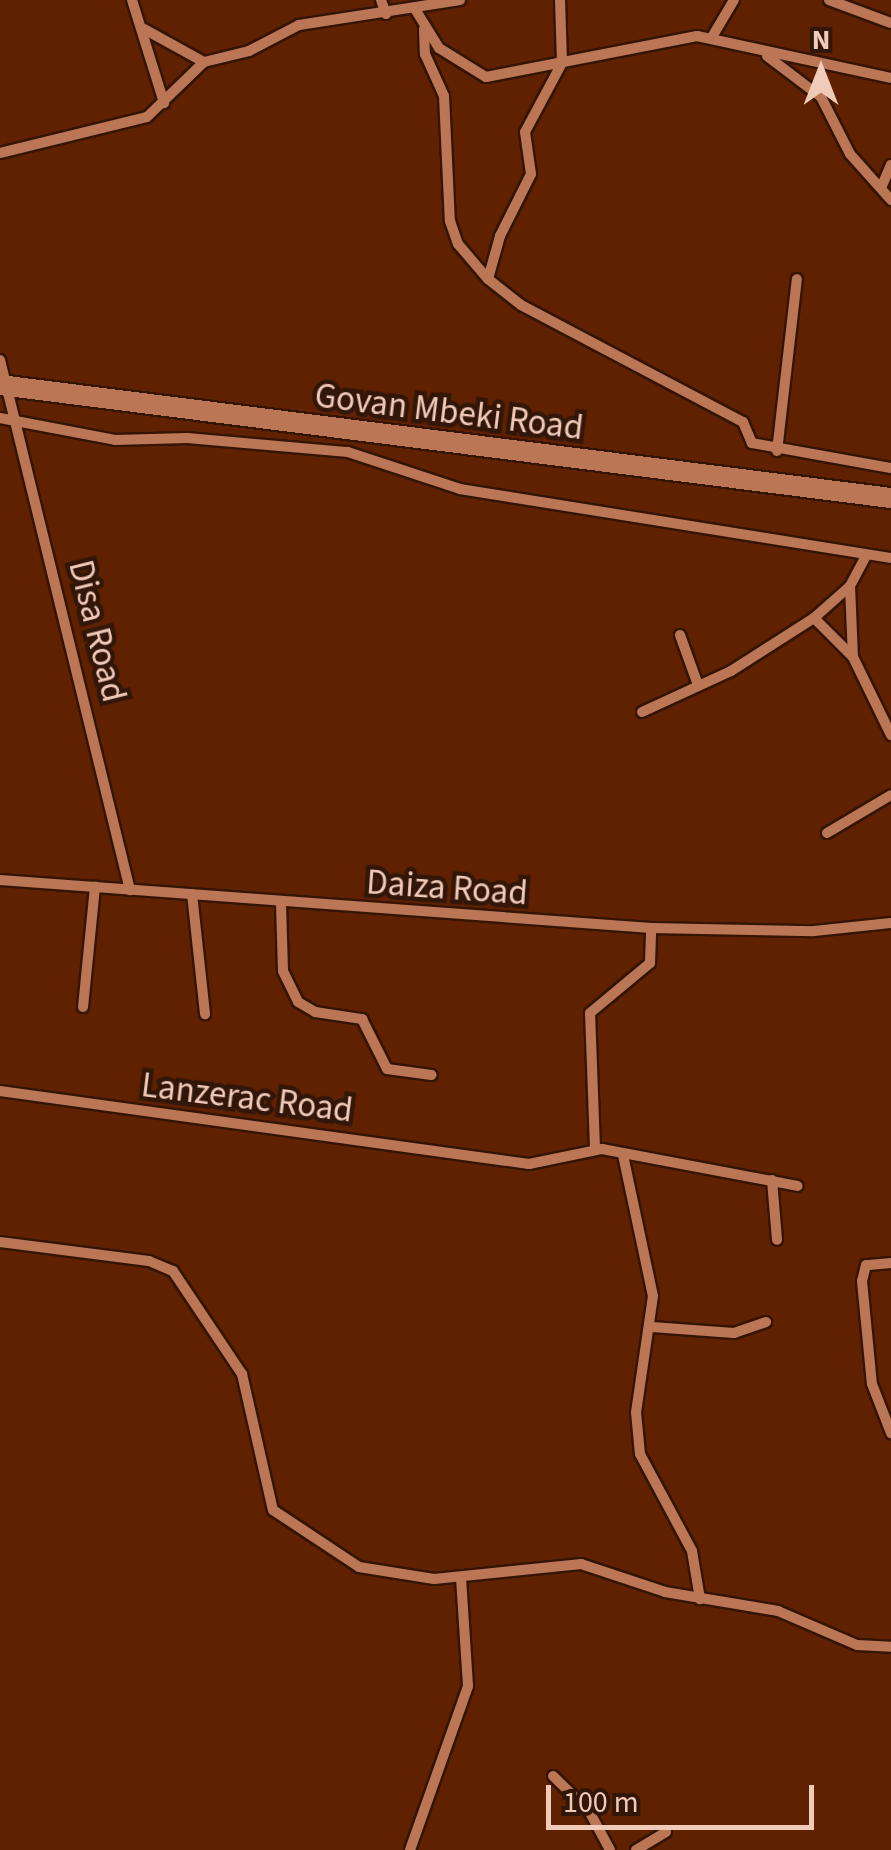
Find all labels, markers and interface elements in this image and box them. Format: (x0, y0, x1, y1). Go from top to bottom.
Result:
north arrow (771, 20, 871, 120)
text: N (812, 20, 830, 60)
street label: Govan Mbeki Road (312, 375, 586, 449)
street label: Disa Road (59, 556, 135, 706)
street label: Daiza Road (365, 861, 529, 915)
street label: Lanzerac Road (139, 1064, 355, 1132)
scale bar (551, 1765, 818, 1827)
text: 100 m (563, 1781, 639, 1824)

